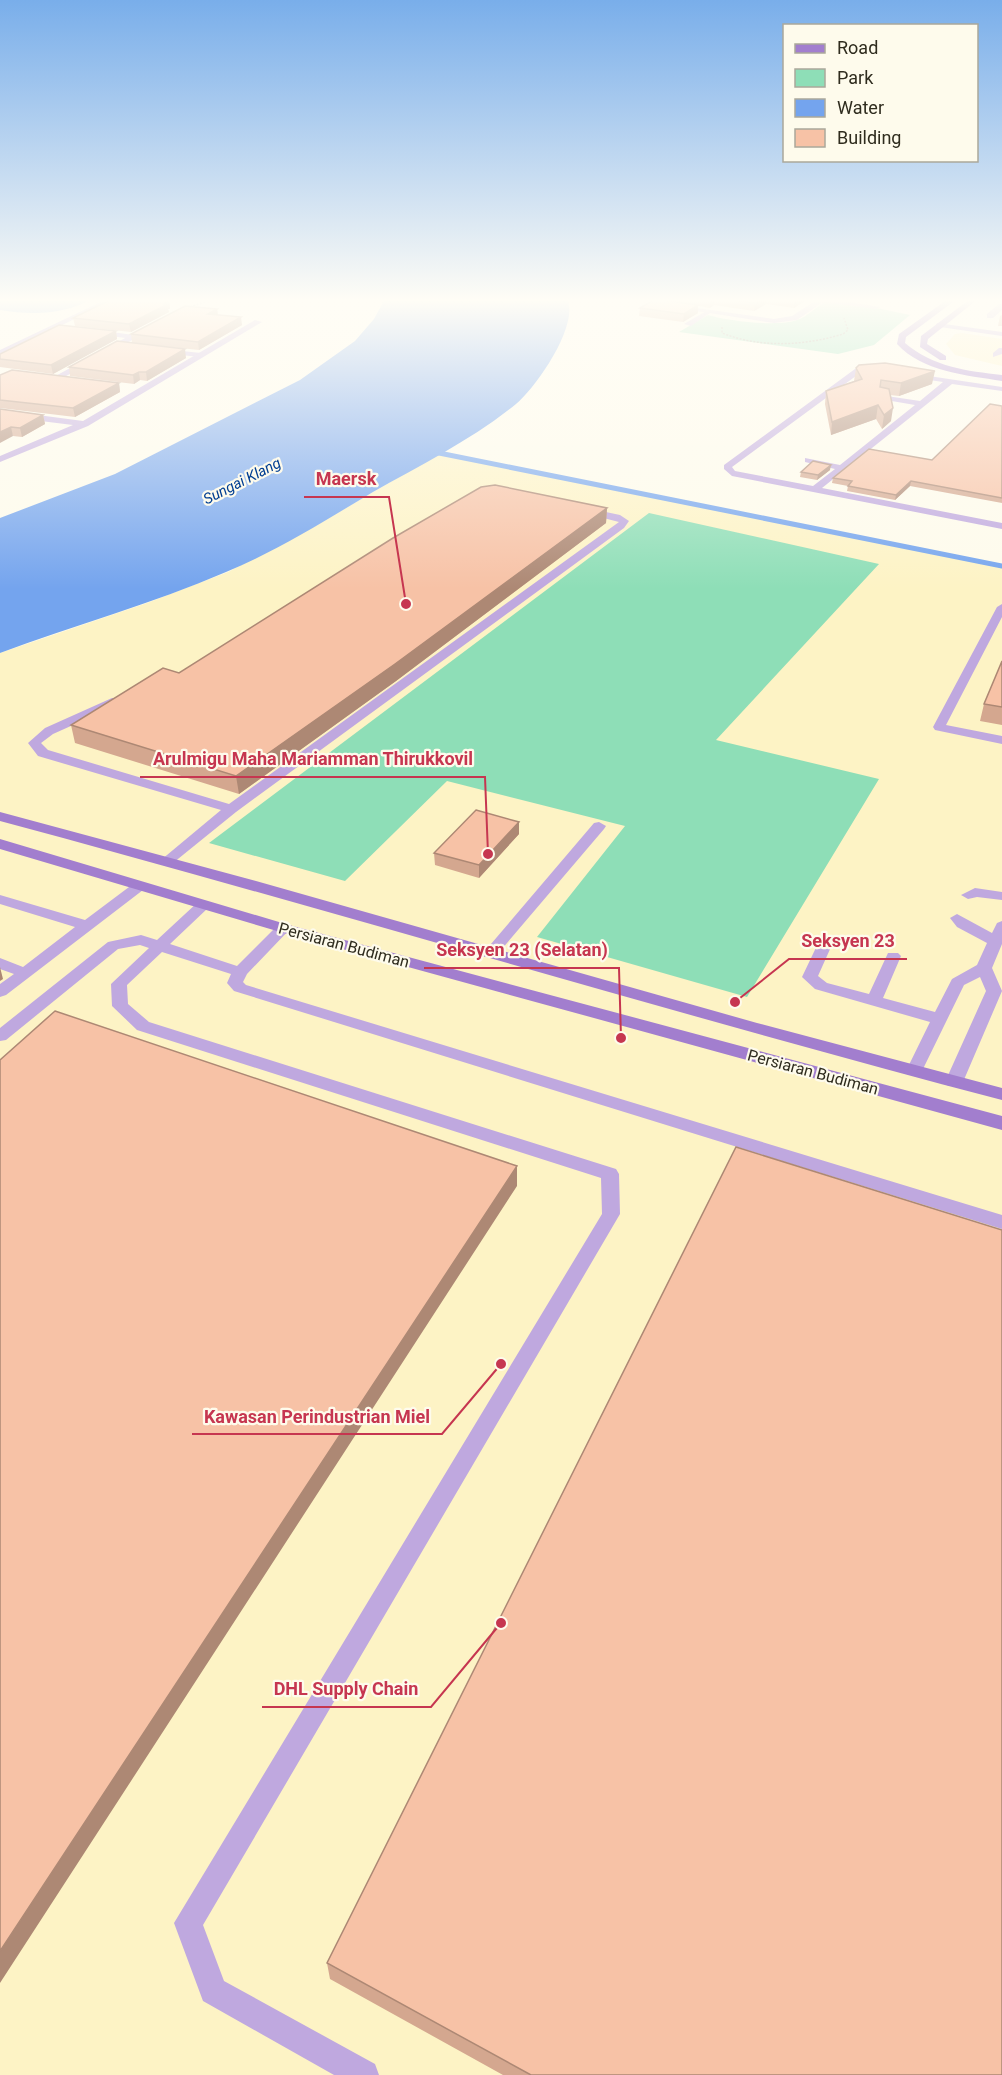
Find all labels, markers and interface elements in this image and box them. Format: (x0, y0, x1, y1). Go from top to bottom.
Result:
legend (783, 24, 978, 162)
text: Road (837, 37, 878, 58)
text: Park (837, 67, 874, 88)
text: Water (837, 97, 884, 118)
text: Building (837, 127, 901, 148)
water label: Sungai Klang (200, 454, 284, 508)
callout: Maersk (304, 461, 389, 497)
text: Maersk (316, 468, 377, 489)
callout: Arulmigu Maha Mariamman Thirukkovil (140, 741, 485, 777)
text: Arulmigu Maha Mariamman Thirukkovil (153, 748, 473, 769)
street label: Persiaran Budiman (277, 918, 411, 972)
callout: Seksyen 23 (789, 923, 907, 959)
text: Seksyen 23 (801, 930, 895, 951)
callout: Seksyen 23 (Selatan) (424, 932, 619, 968)
text: Seksyen 23 (Selatan) (436, 939, 608, 961)
street label: Persiaran Budiman (746, 1045, 880, 1099)
callout: Kawasan Perindustrian Miel (192, 1398, 442, 1434)
text: Kawasan Perindustrian Miel (204, 1406, 430, 1427)
callout: DHL Supply Chain (262, 1671, 431, 1707)
text: DHL Supply Chain (274, 1678, 418, 1699)

